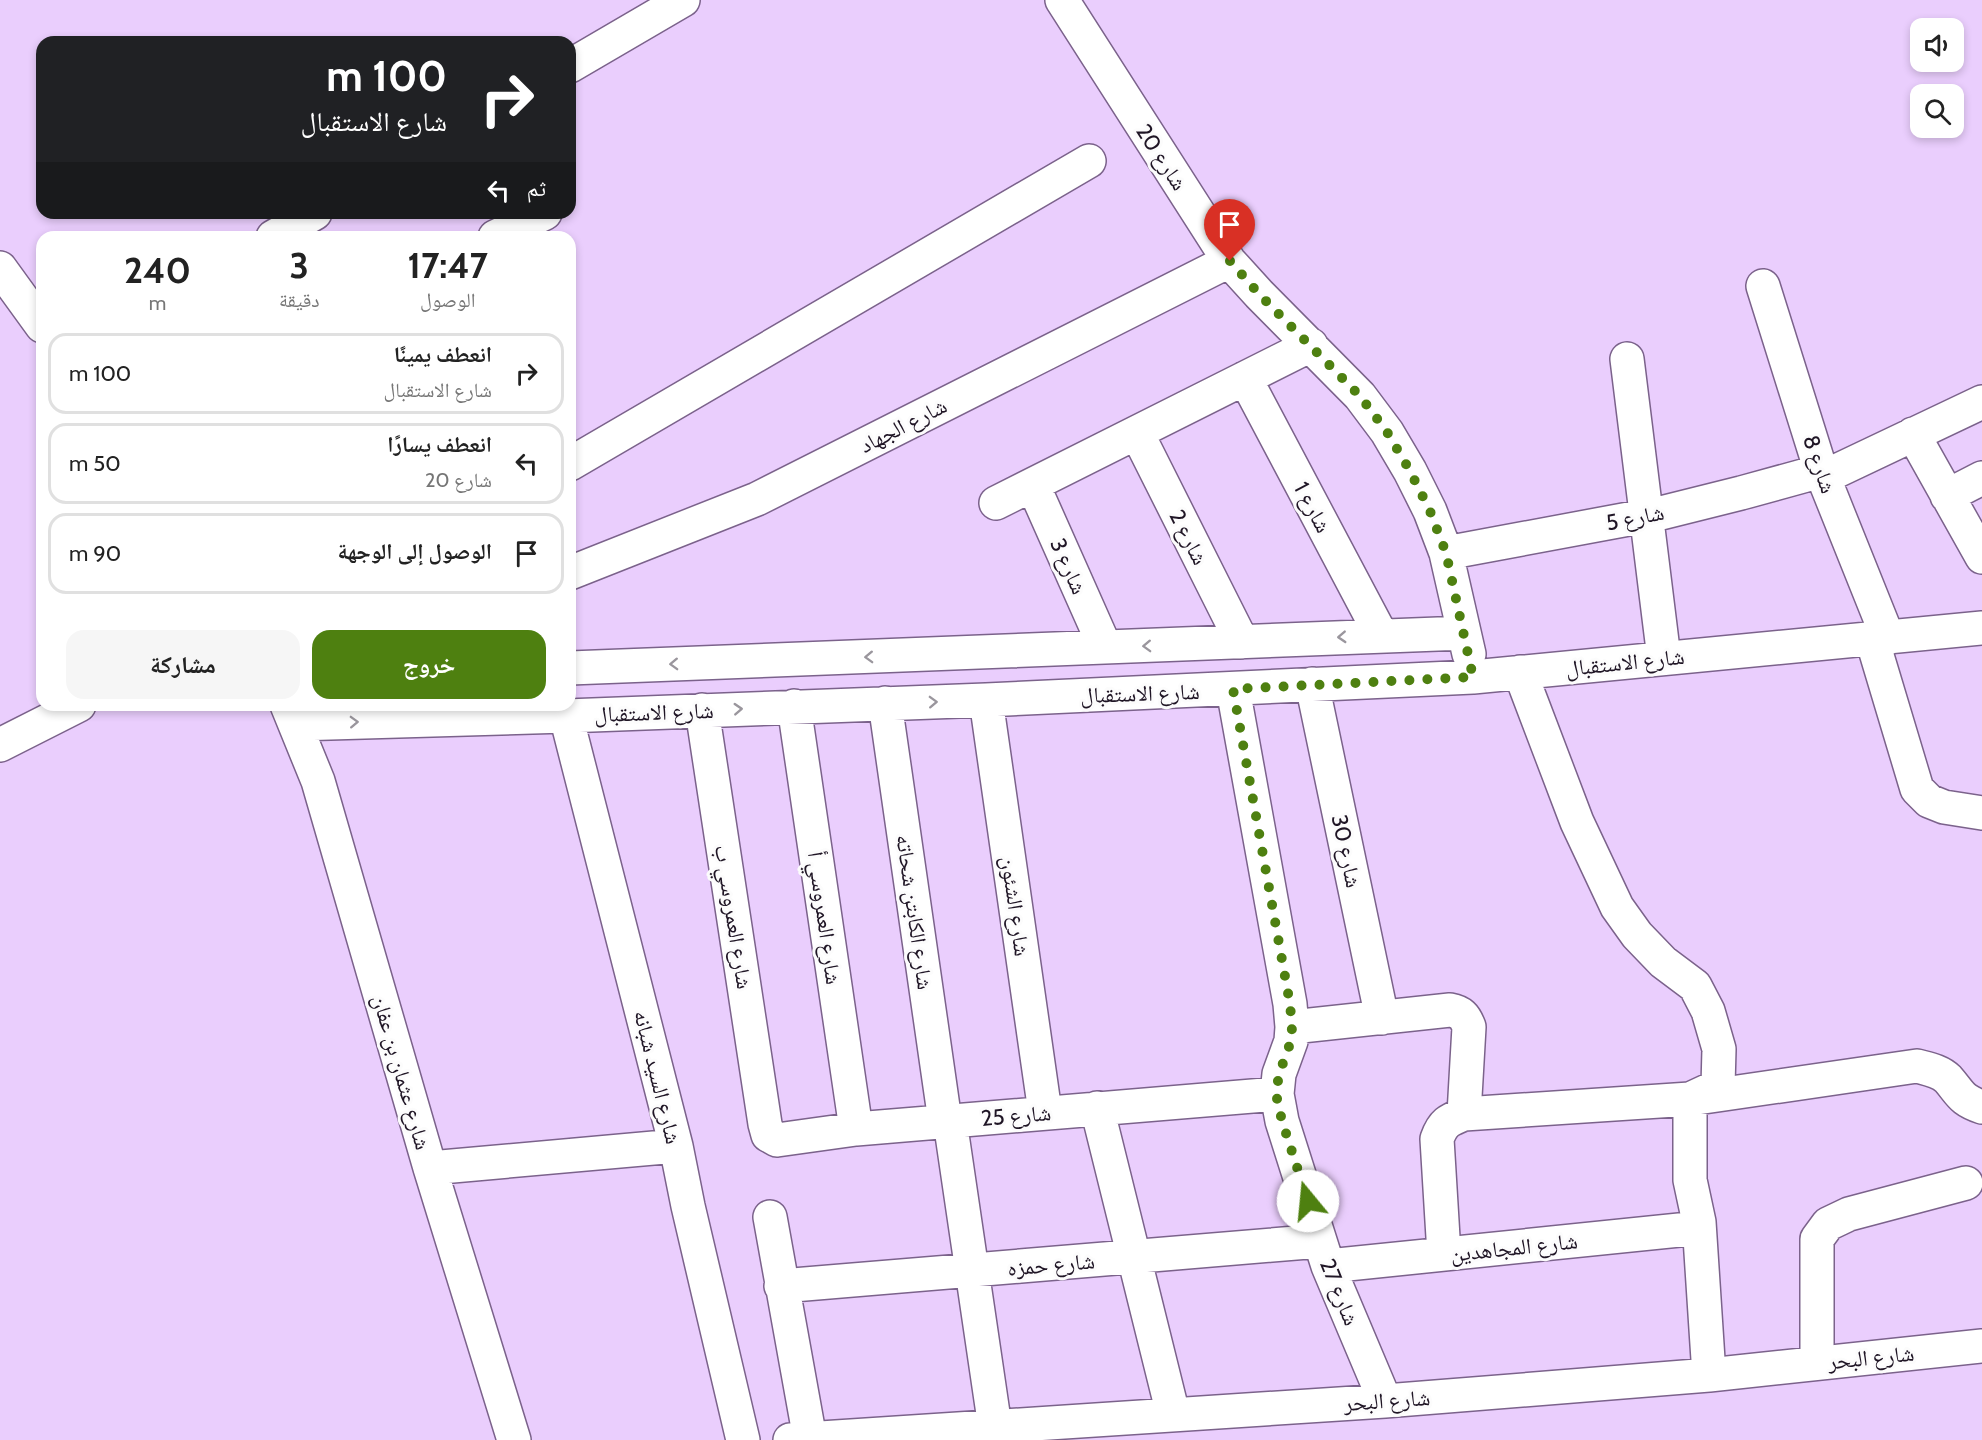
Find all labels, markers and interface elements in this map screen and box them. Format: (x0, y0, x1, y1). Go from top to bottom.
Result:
map controls (1910, 18, 1964, 138)
button: sound (1910, 18, 1964, 72)
text: 100 m (326, 50, 447, 102)
icon: right (468, 60, 546, 138)
button: search (1910, 84, 1964, 138)
text: شارع الاستقبال (300, 105, 447, 138)
street label: شارع 20 (1130, 119, 1193, 196)
icon: left (482, 174, 515, 207)
text: ثم (527, 175, 546, 202)
pin (1204, 199, 1255, 261)
icon: arrive (1213, 208, 1246, 241)
text: 3 (290, 243, 309, 287)
text: 17:47 (408, 243, 488, 287)
text: 240 (124, 248, 191, 292)
text: دقيقة (279, 288, 320, 312)
text: الوصول (420, 288, 475, 312)
text: m (149, 291, 166, 315)
text: انعطف يمينًا (394, 341, 492, 368)
icon: right (510, 357, 543, 390)
text: 100 m (69, 360, 131, 387)
text: شارع الاستقبال (383, 378, 492, 402)
street label: شارع الجهاد (855, 392, 951, 459)
text: انعطف يسارًا (387, 431, 492, 458)
street label: شارع 8 (1797, 431, 1842, 497)
icon: left (510, 447, 543, 480)
text: 50 m (69, 450, 121, 477)
text: شارع 20 (425, 468, 492, 492)
street label: شارع 1 (1288, 477, 1337, 537)
street label: شارع 5 (1604, 499, 1666, 536)
street label: شارع 2 (1163, 505, 1214, 569)
street label: شارع 3 (1044, 534, 1093, 599)
icon: arrive (510, 537, 543, 570)
text: الوصول إلى الوجهة (337, 538, 492, 565)
text: 90 m (69, 540, 121, 567)
button: مشاركة (66, 630, 300, 699)
button: خروج (312, 630, 546, 699)
one-way arrow (1338, 630, 1347, 643)
one-way arrow (1143, 639, 1152, 652)
street label: شارع الاستقبال (1564, 643, 1686, 682)
one-way arrow (864, 650, 873, 663)
one-way arrow (669, 658, 678, 671)
street label: شارع الاستقبال (1080, 678, 1200, 709)
one-way arrow (928, 695, 937, 708)
street label: شارع الاستقبال (594, 697, 714, 728)
one-way arrow (733, 702, 742, 715)
one-way arrow (349, 716, 358, 728)
street label: شارع 30 (1326, 812, 1367, 890)
street label: شارع الكابتن شحاته (890, 833, 939, 991)
street label: شارع العمروسي ب (705, 843, 758, 992)
street label: شارع العمروسي أ (798, 850, 847, 987)
street label: شارع الشئون (995, 854, 1036, 958)
street label: شارع عثمان بن عفان (366, 991, 437, 1153)
street label: شارع السيد شبانه (628, 1007, 687, 1147)
street label: شارع 25 (980, 1099, 1052, 1132)
position arrow (1276, 1169, 1340, 1233)
street label: شارع المجاهدين (1449, 1227, 1579, 1268)
street label: شارع حمزه (1006, 1247, 1096, 1282)
street label: شارع 27 (1314, 1255, 1365, 1329)
street label: شارع البحر (1826, 1340, 1916, 1376)
street label: شارع البحر (1342, 1384, 1431, 1417)

